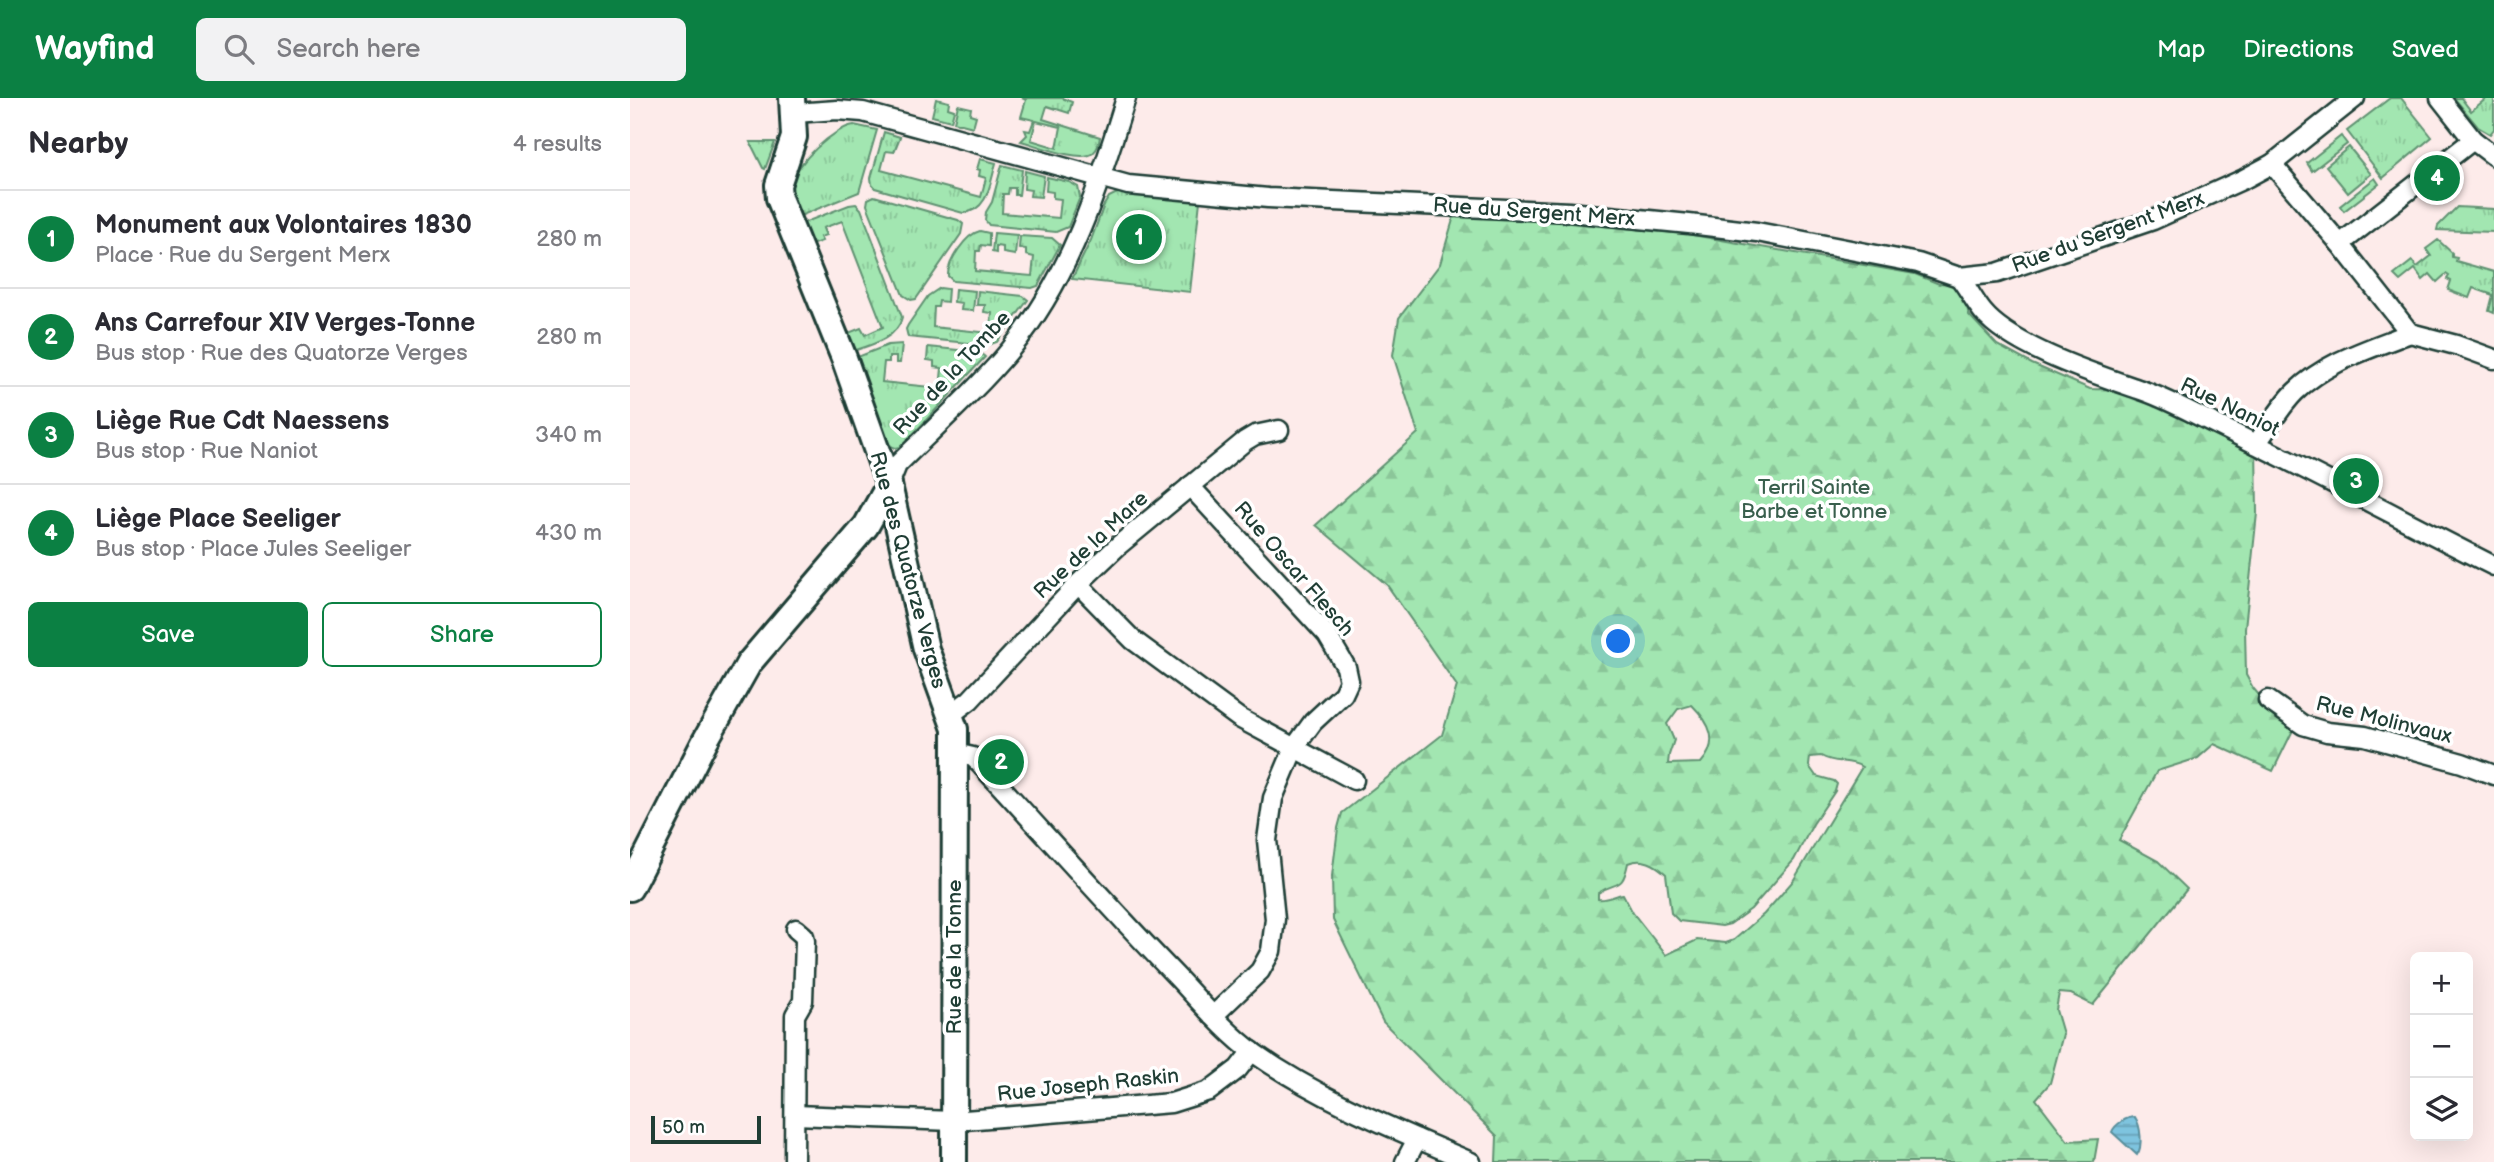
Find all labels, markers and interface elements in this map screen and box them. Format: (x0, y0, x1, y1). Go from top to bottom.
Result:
search box (196, 18, 686, 81)
text: Wayfind (35, 29, 154, 69)
icon: search (220, 30, 258, 68)
text: Search here (276, 34, 421, 65)
text: Map (2157, 35, 2205, 64)
text: Directions (2243, 35, 2354, 64)
text: Saved (2392, 35, 2459, 64)
text: Nearby (28, 126, 128, 162)
text: 4 results (513, 130, 602, 158)
pin: 4 (2414, 152, 2460, 204)
street label: Rue du Sergent Merx (2009, 186, 2208, 278)
street label: Rue du Sergent Merx (1432, 192, 1636, 232)
text: Monument aux Volontaires 1830 (95, 210, 472, 241)
pin: 1 (1116, 211, 1162, 263)
text: 1 (46, 225, 56, 253)
text: 280 m (536, 225, 602, 253)
text: Place · Rue du Sergent Merx (95, 241, 390, 269)
street label: Rue de la Tombe (888, 306, 1016, 440)
text: Ans Carrefour XIV Verges-Tonne (95, 308, 475, 339)
text: 2 (44, 323, 58, 351)
text: 280 m (536, 323, 602, 351)
text: Bus stop · Rue des Quatorze Verges (95, 339, 468, 367)
street label: Rue Naniot (2176, 372, 2284, 442)
text: Liège Rue Cdt Naessens (95, 406, 389, 437)
text: 3 (44, 421, 58, 449)
text: 340 m (535, 421, 602, 449)
text: Bus stop · Rue Naniot (95, 437, 318, 465)
street label: Rue des Quatorze Verges (864, 449, 952, 691)
pin: 3 (2333, 455, 2379, 507)
park label: Terril Sainte Barbe et Tonne (1741, 475, 1887, 524)
street label: Rue de la Mare (1029, 486, 1153, 604)
street label: Rue Oscar Flesch (1229, 497, 1359, 641)
text: Liège Place Seeliger (95, 504, 341, 535)
text: 4 (44, 519, 58, 547)
text: 430 m (535, 519, 602, 547)
text: Bus stop · Place Jules Seeliger (95, 535, 411, 563)
button: Save (28, 602, 308, 667)
button: Share (322, 602, 602, 667)
your location (1601, 624, 1635, 658)
street label: Rue Molinvaux (2313, 691, 2455, 749)
pin: 2 (978, 736, 1024, 788)
street label: Rue de la Tonne (942, 880, 967, 1034)
map controls (2410, 952, 2473, 1141)
button: + (2410, 952, 2473, 1015)
button: − (2410, 1015, 2473, 1078)
street label: Rue Joseph Raskin (996, 1063, 1180, 1107)
button: layers (2410, 1078, 2473, 1141)
scale bar (651, 1113, 761, 1145)
text: 50 m (662, 1116, 705, 1139)

